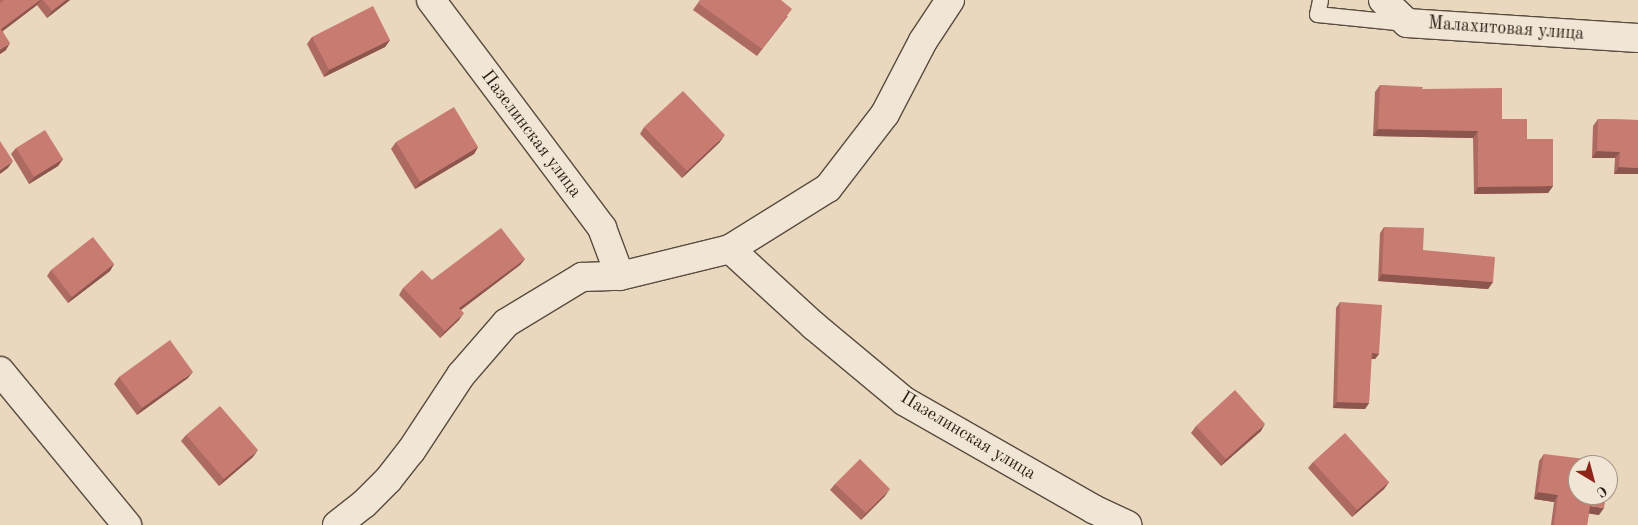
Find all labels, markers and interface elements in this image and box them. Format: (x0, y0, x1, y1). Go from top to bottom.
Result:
street label: Малахитовая улица (1427, 13, 1585, 45)
street label: Пазелинская улица (476, 66, 586, 202)
street label: Пазелинская улица (896, 387, 1040, 485)
north arrow (1568, 455, 1618, 505)
text: С (1594, 483, 1609, 500)

